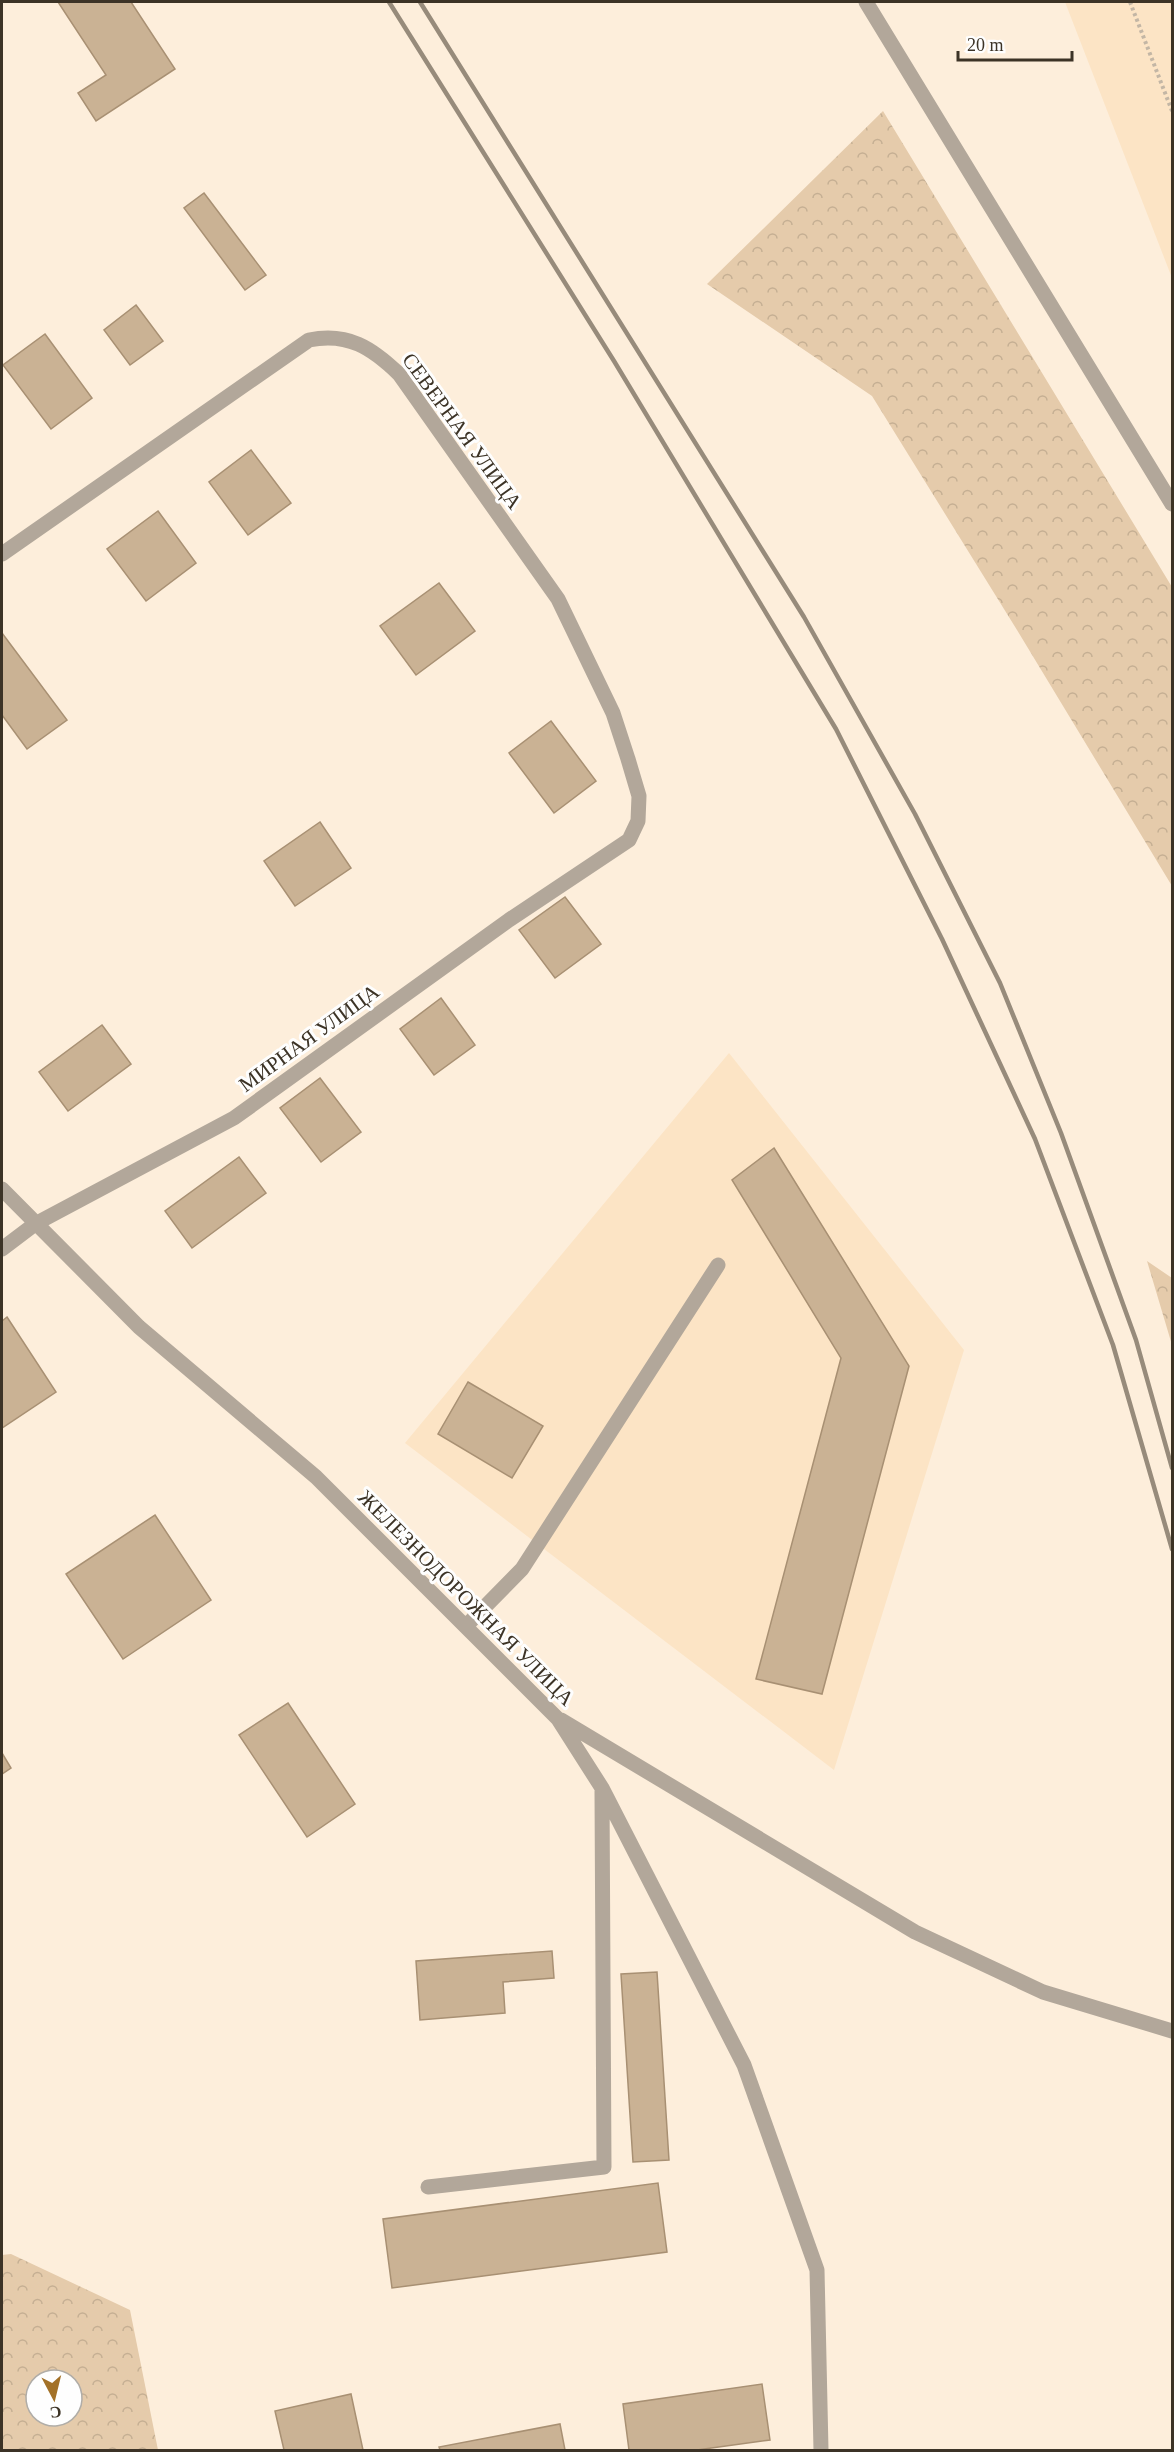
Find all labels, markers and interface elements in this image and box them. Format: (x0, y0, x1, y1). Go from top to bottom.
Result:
scale bar (958, 24, 1072, 62)
text: 20 m (967, 35, 1004, 55)
street label: СЕВЕРНАЯ УЛИЦА (397, 348, 527, 514)
street label: МИРНАЯ УЛИЦА (234, 979, 384, 1097)
street label: ЖЕЛЕЗНОДОРОЖНАЯ УЛИЦА (353, 1485, 579, 1711)
north arrow (24, 2368, 84, 2428)
text: С (49, 2403, 63, 2422)

